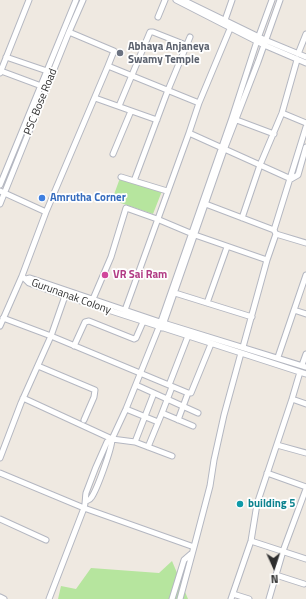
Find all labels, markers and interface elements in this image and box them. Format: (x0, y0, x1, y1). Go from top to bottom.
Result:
place label: Abhaya Anjaneya Swamy Temple (128, 40, 209, 66)
marker: Abhaya Anjaneya Swamy Temple (115, 48, 125, 58)
street label: PSC Bose Road (22, 67, 60, 137)
place label: Amrutha Corner (50, 191, 126, 205)
marker: Amrutha Corner (37, 193, 47, 203)
place label: VR Sai Ram (113, 268, 167, 282)
marker: VR Sai Ram (100, 270, 110, 280)
street label: Gurunanak Colony (29, 276, 113, 318)
place label: building 5 (248, 497, 295, 511)
marker: building 5 (235, 499, 245, 509)
north arrow (254, 547, 294, 587)
text: N (270, 571, 279, 587)

